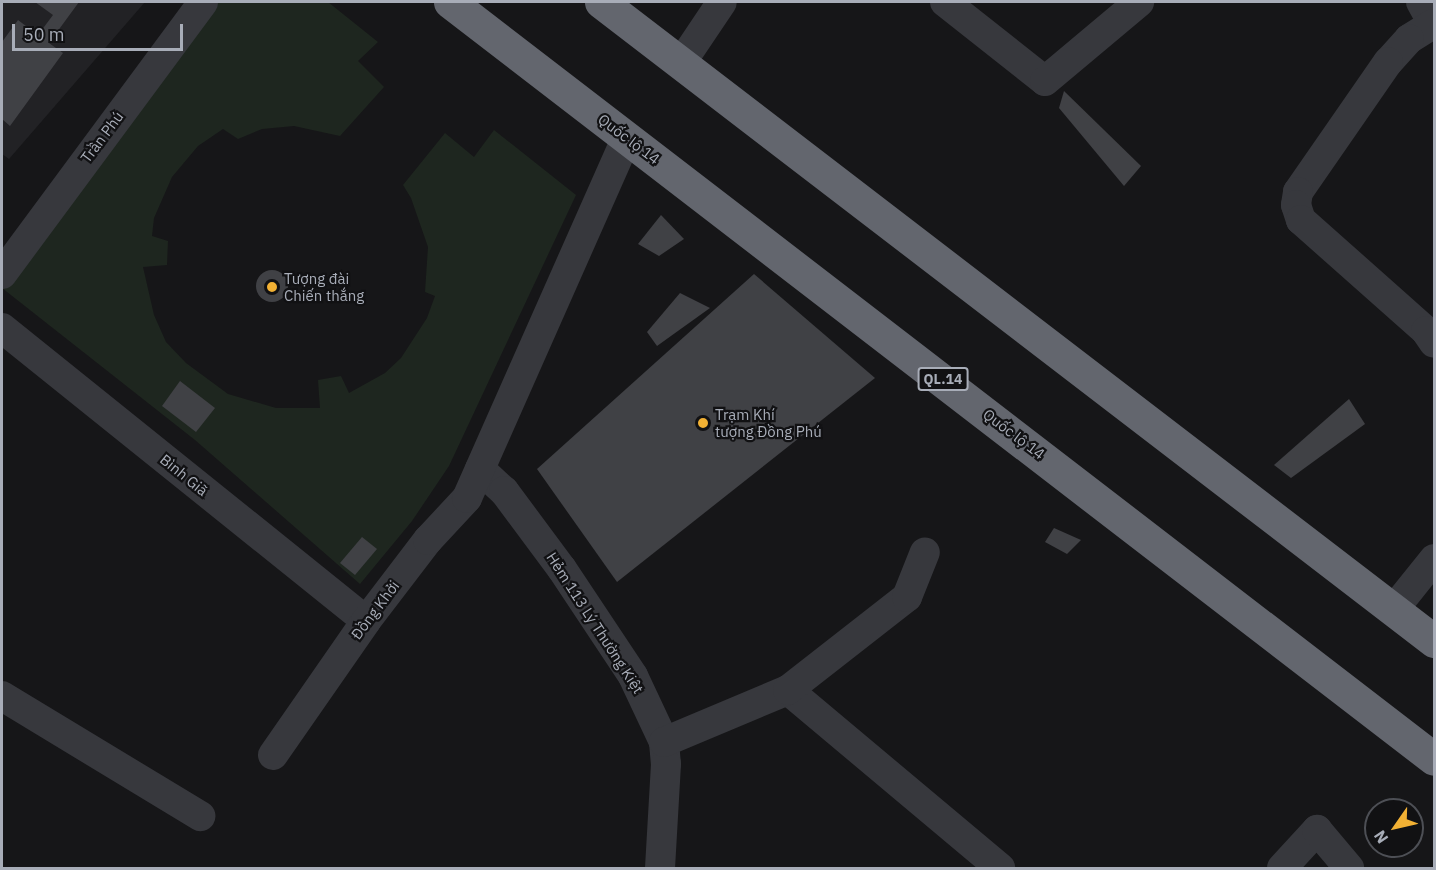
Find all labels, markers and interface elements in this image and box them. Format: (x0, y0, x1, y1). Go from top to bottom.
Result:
scale bar (15, 12, 186, 50)
text: 50 m (23, 23, 65, 46)
street label: Trần Phú (77, 108, 127, 166)
street label: Quốc lộ 14 (595, 110, 663, 168)
place label: Tượng đài Chiến thắng (284, 269, 364, 304)
marker: Tượng đài Chiến thắng (265, 280, 279, 294)
road number: QL.14 (918, 368, 968, 390)
place label: Trạm Khí tượng Đồng Phú (715, 405, 822, 440)
street label: Quốc lộ 14 (980, 405, 1048, 463)
marker: Trạm Khí tượng Đồng Phú (696, 416, 710, 430)
street label: Bình Giã (156, 450, 212, 500)
street label: Hẻm 113 Lý Thường Kiệt (543, 549, 647, 697)
street label: Đồng Khởi (347, 577, 403, 643)
north arrow (1364, 798, 1424, 858)
text: N (1369, 827, 1392, 847)

